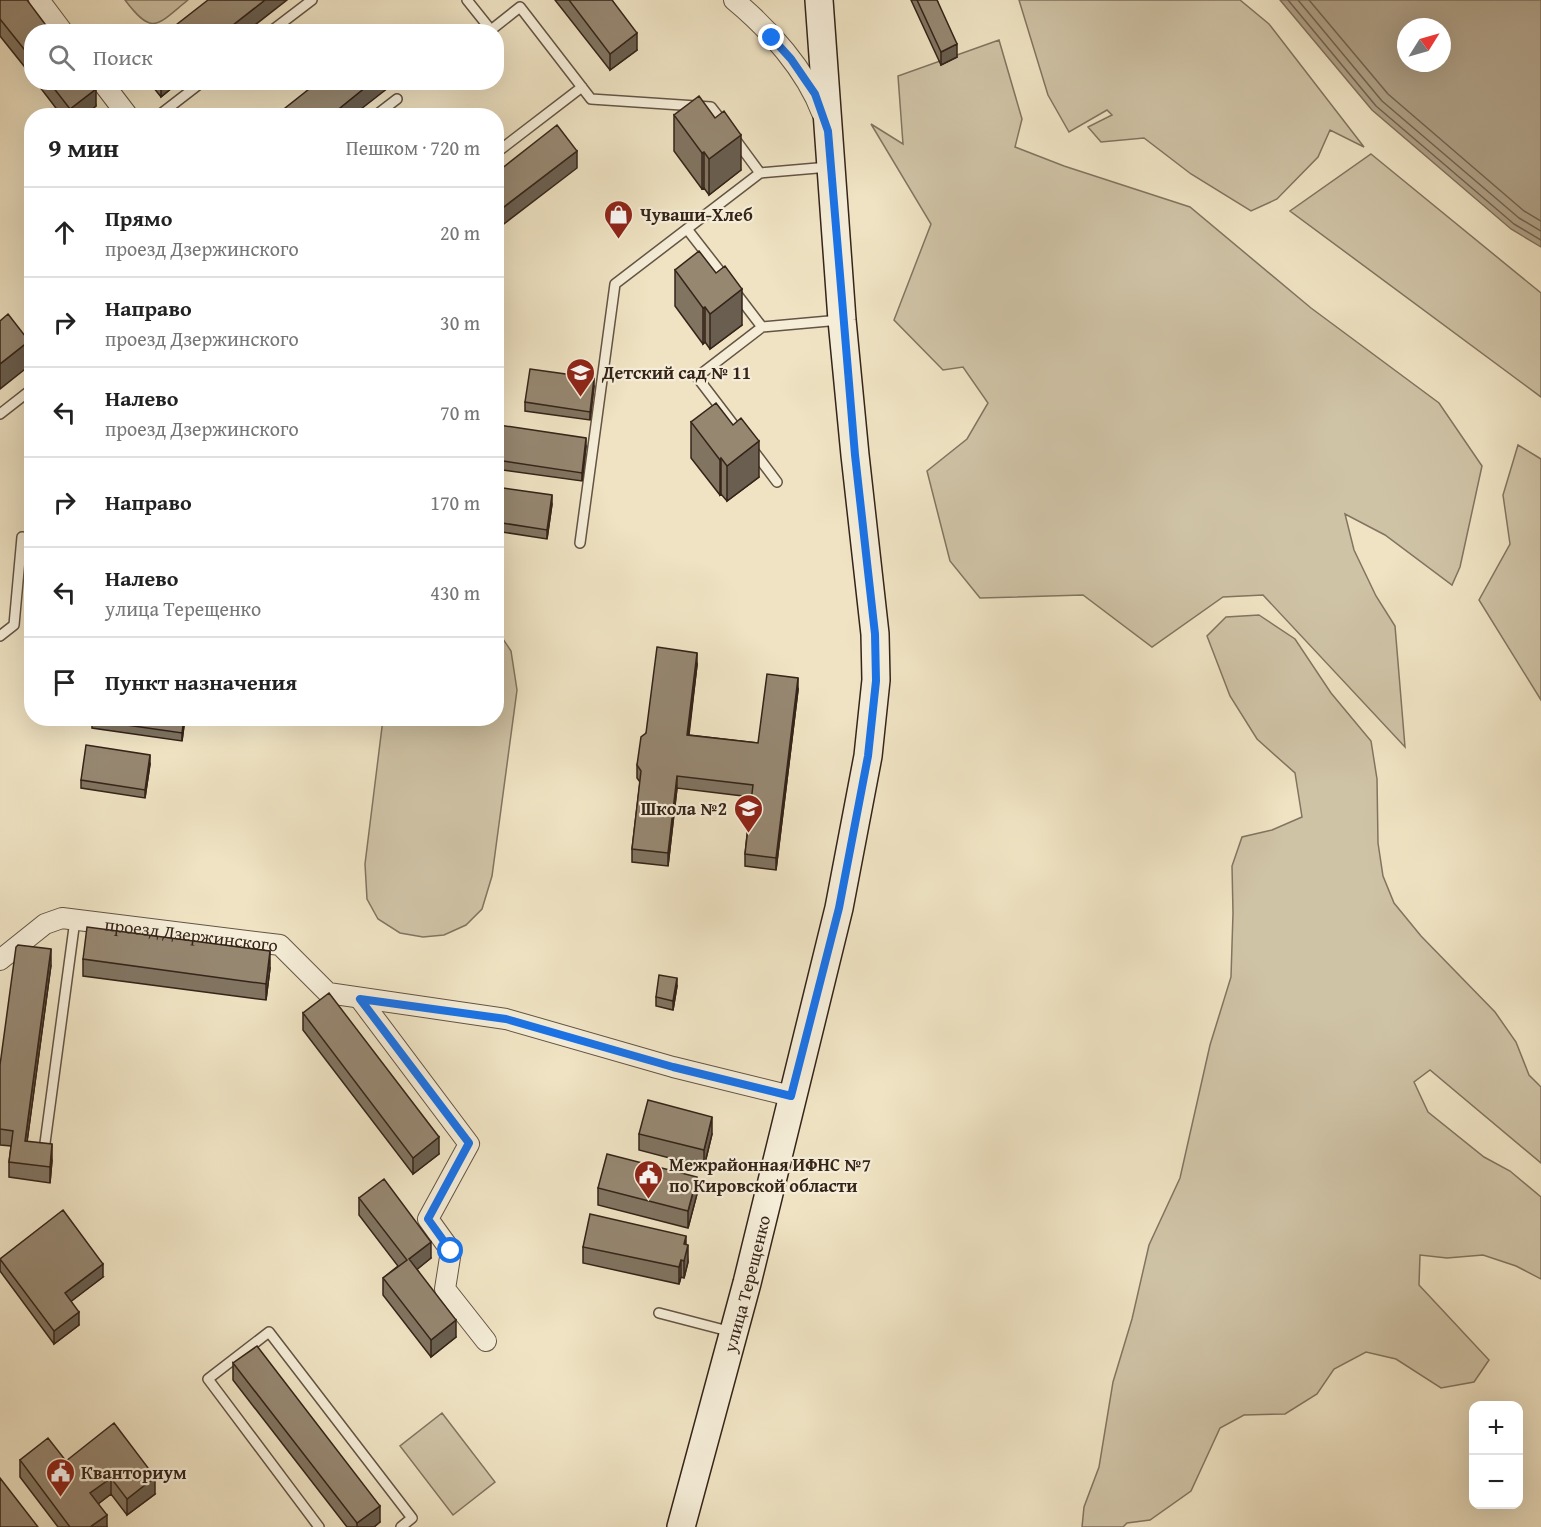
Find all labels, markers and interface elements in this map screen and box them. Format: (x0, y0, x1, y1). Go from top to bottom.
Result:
north arrow (1397, 18, 1451, 72)
search box (24, 24, 504, 90)
route end (758, 24, 784, 50)
icon: search (45, 41, 78, 74)
text: Поиск (93, 41, 153, 73)
text: 9 мин (48, 128, 119, 167)
text: Пешком · 720 m (346, 133, 480, 162)
shop icon: Чуваши-Хлеб (603, 198, 635, 240)
place label: Чуваши-Хлеб (640, 201, 753, 228)
text: Прямо (105, 202, 172, 234)
icon: ahead (48, 216, 81, 249)
text: 20 m (440, 218, 480, 247)
text: проезд Дзержинского (105, 234, 299, 263)
text: Направо (105, 292, 192, 324)
icon: right (48, 306, 81, 339)
text: 30 m (440, 308, 480, 337)
text: проезд Дзержинского (105, 324, 299, 353)
school or university icon: Детский сад № 11 (565, 356, 597, 398)
place label: Детский сад № 11 (601, 359, 751, 386)
text: Налево (105, 382, 178, 414)
icon: left (48, 396, 81, 429)
text: 70 m (440, 398, 480, 427)
text: проезд Дзержинского (105, 414, 299, 443)
icon: right (48, 486, 81, 519)
text: Направо (105, 486, 192, 518)
text: 170 m (430, 488, 480, 517)
text: Налево (105, 562, 178, 594)
icon: left (48, 576, 81, 609)
text: 430 m (430, 578, 480, 607)
text: улица Терещенко (105, 594, 261, 623)
icon: arrive (48, 666, 81, 699)
text: Пункт назначения (105, 666, 297, 698)
school or university icon: Школа №2 (732, 792, 764, 834)
place label: Школа №2 (641, 795, 727, 822)
street label: проезд Дзержинского (103, 910, 280, 958)
place label: Межрайонная ИФНС №7 по Кировской области (669, 1151, 871, 1199)
public building icon: Межрайонная ИФНС №7 по Кировской области (632, 1158, 664, 1200)
street label: улица Терещенко (715, 1212, 777, 1356)
route start (437, 1237, 463, 1263)
map controls (1469, 1401, 1523, 1509)
button: + (1469, 1401, 1523, 1455)
button: − (1469, 1455, 1523, 1509)
public building icon: Кванториум (44, 1456, 76, 1498)
place label: Кванториум (81, 1459, 187, 1486)

